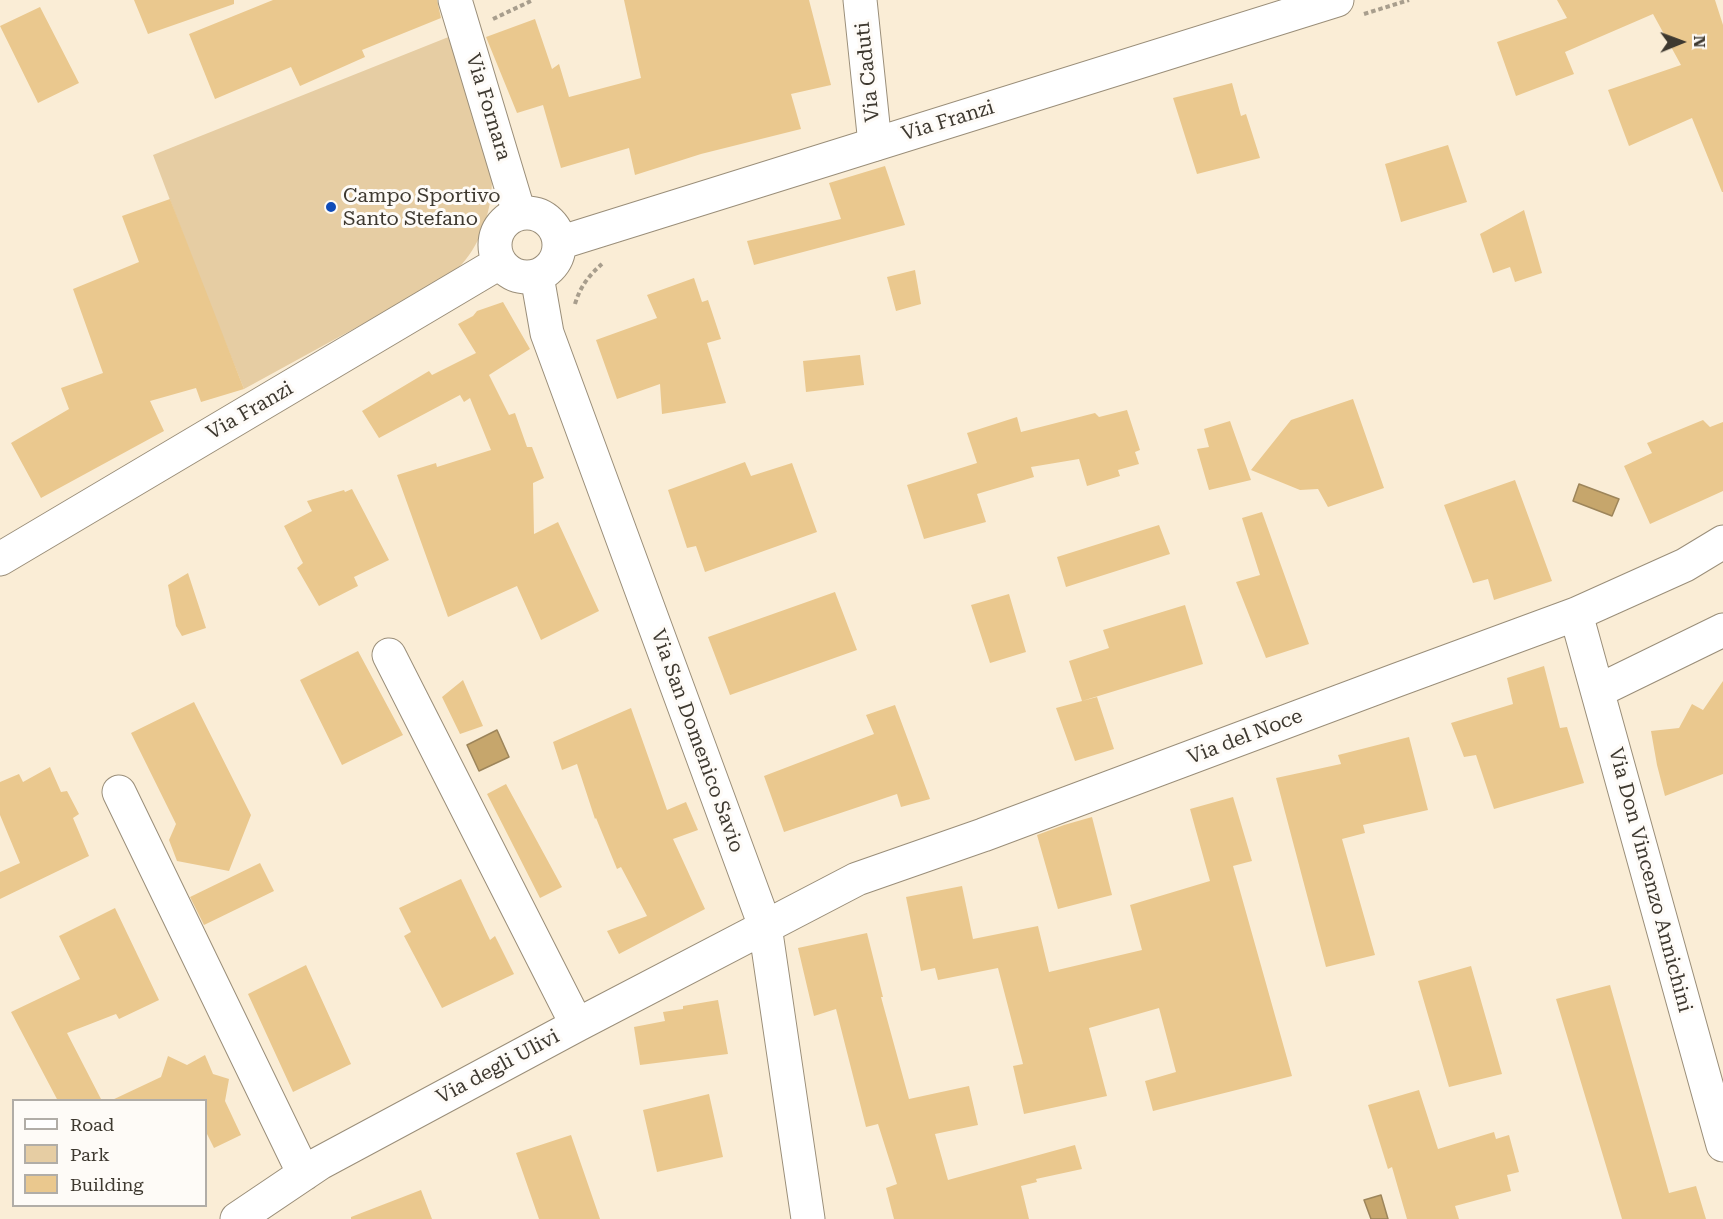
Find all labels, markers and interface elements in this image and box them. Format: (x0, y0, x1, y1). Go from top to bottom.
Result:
north arrow (1651, 12, 1711, 72)
street label: Via Caduti (851, 21, 885, 123)
text: N (1690, 35, 1709, 48)
street label: Via Fornara (460, 51, 516, 163)
street label: Via Franzi (899, 96, 997, 146)
place label: Campo Sportivo Santo Stefano (343, 184, 500, 231)
marker: Campo Sportivo Santo Stefano (324, 200, 338, 214)
street label: Via Franzi (203, 377, 297, 445)
street label: Via San Domenico Savio (645, 626, 749, 856)
street label: Via del Noce (1184, 704, 1306, 770)
street label: Via Don Vincenzo Annichini (1603, 745, 1697, 1015)
street label: Via degli Ulivi (433, 1025, 563, 1109)
legend (12, 1099, 207, 1207)
text: Road (70, 1114, 114, 1135)
text: Park (70, 1144, 110, 1165)
text: Building (70, 1174, 144, 1195)

